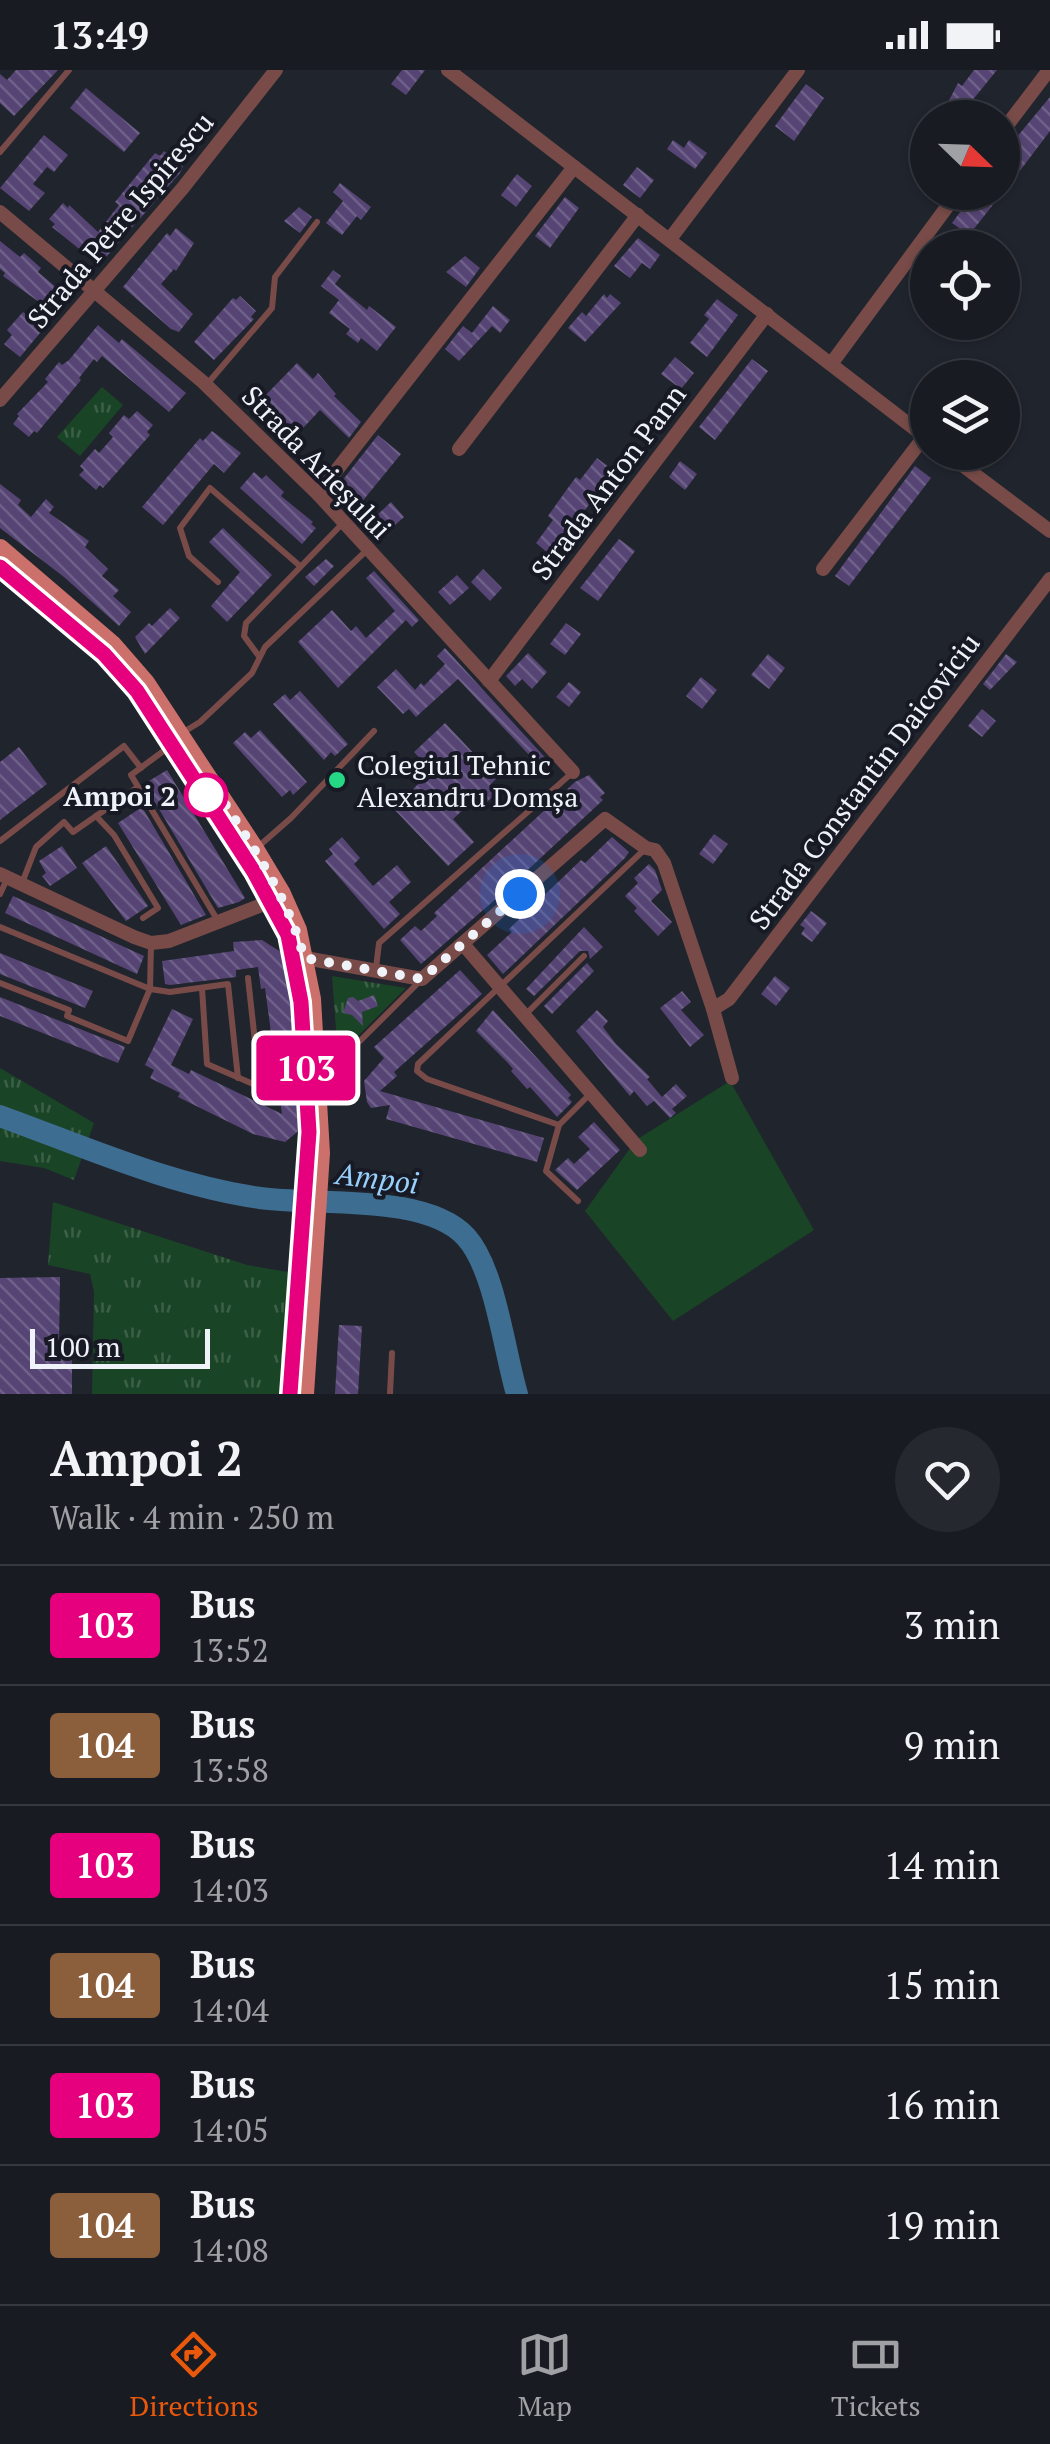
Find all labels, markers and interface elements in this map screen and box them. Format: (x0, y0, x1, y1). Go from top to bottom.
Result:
text: 13:49 (50, 10, 149, 60)
north arrow (910, 100, 1020, 210)
map controls (910, 100, 1020, 470)
street label: Strada Petre Ispirescu (19, 104, 221, 336)
button: locate (910, 230, 1020, 340)
button: layers (910, 360, 1020, 470)
street label: Strada Arieșului (234, 377, 400, 547)
street label: Strada Anton Pann (522, 377, 694, 587)
street label: Strada Constantin Daicoviciu (740, 625, 988, 937)
place label: Colegiul Tehnic Alexandru Domșa (357, 746, 578, 815)
marker: Colegiul Tehnic Alexandru Domșa (326, 769, 348, 791)
marker: Ampoi 2 (185, 774, 227, 816)
place label: Ampoi 2 (63, 777, 176, 814)
your location (495, 869, 545, 919)
line badge: 103 (248, 1036, 364, 1100)
text: 103 (276, 1045, 336, 1091)
water label: Ampoi (331, 1153, 422, 1203)
scale bar (30, 1324, 210, 1368)
text: 100 m (45, 1328, 121, 1365)
text: Ampoi 2 (50, 1426, 243, 1490)
button: heart (895, 1427, 1000, 1532)
text: Walk · 4 min · 250 m (50, 1496, 334, 1538)
text: Bus (190, 1579, 255, 1629)
text: 3 min (904, 1600, 1000, 1650)
text: 103 (75, 1602, 135, 1648)
text: 13:52 (190, 1629, 269, 1671)
text: Bus (190, 1699, 255, 1749)
text: 9 min (904, 1720, 1000, 1770)
text: 104 (75, 1722, 135, 1768)
text: 13:58 (190, 1749, 269, 1791)
text: Bus (190, 1819, 255, 1869)
text: 14 min (883, 1840, 1000, 1890)
text: 103 (75, 1842, 135, 1888)
text: 14:03 (190, 1869, 269, 1911)
text: Bus (190, 1939, 255, 1989)
text: 15 min (883, 1960, 1000, 2010)
text: 104 (75, 1962, 135, 2008)
text: 14:04 (190, 1989, 269, 2031)
text: Bus (190, 2059, 255, 2109)
text: 16 min (883, 2080, 1000, 2130)
text: 103 (75, 2082, 135, 2128)
text: 14:05 (190, 2109, 269, 2151)
text: Bus (190, 2179, 255, 2229)
text: 19 min (883, 2200, 1000, 2250)
text: 104 (75, 2202, 135, 2248)
text: 14:08 (190, 2229, 269, 2271)
tab: Directions (129, 2327, 259, 2424)
tab: Map (517, 2327, 572, 2424)
tab: Tickets (831, 2327, 921, 2424)

